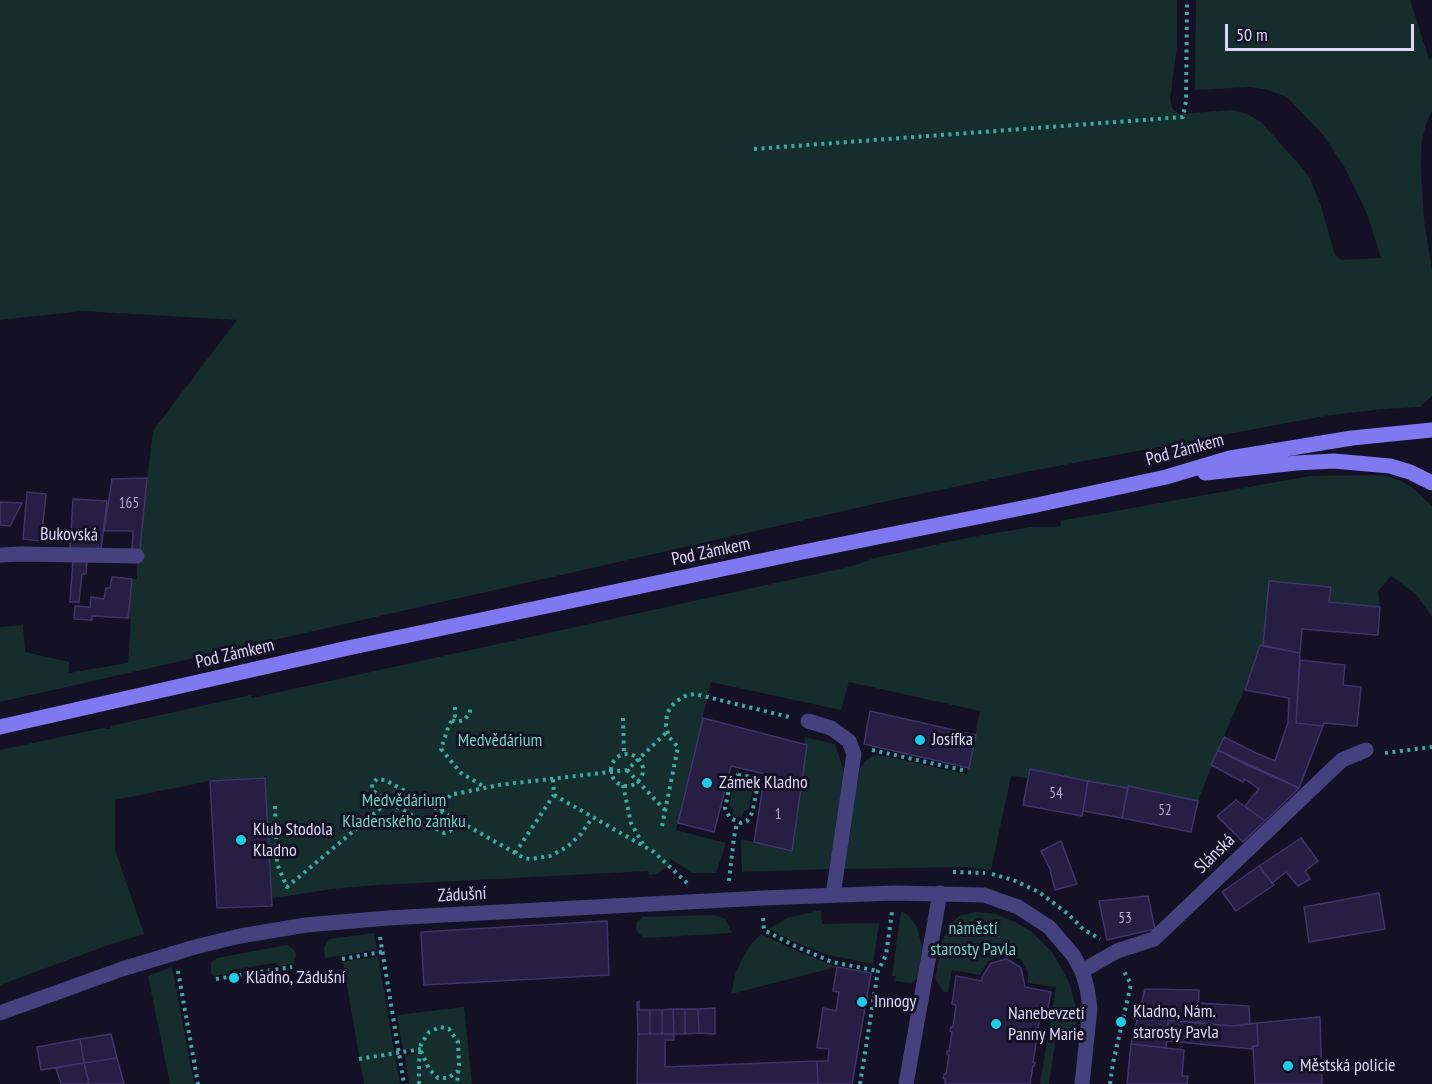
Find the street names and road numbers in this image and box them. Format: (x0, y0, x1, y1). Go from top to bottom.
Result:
street label: Pod Zámkem (1144, 429, 1226, 471)
street label: Bukovská (40, 524, 98, 546)
street label: Pod Zámkem (670, 533, 752, 571)
street label: Pod Zámkem (194, 635, 276, 673)
street label: Slánská (1190, 830, 1240, 878)
street label: Zádušní (437, 883, 487, 907)

